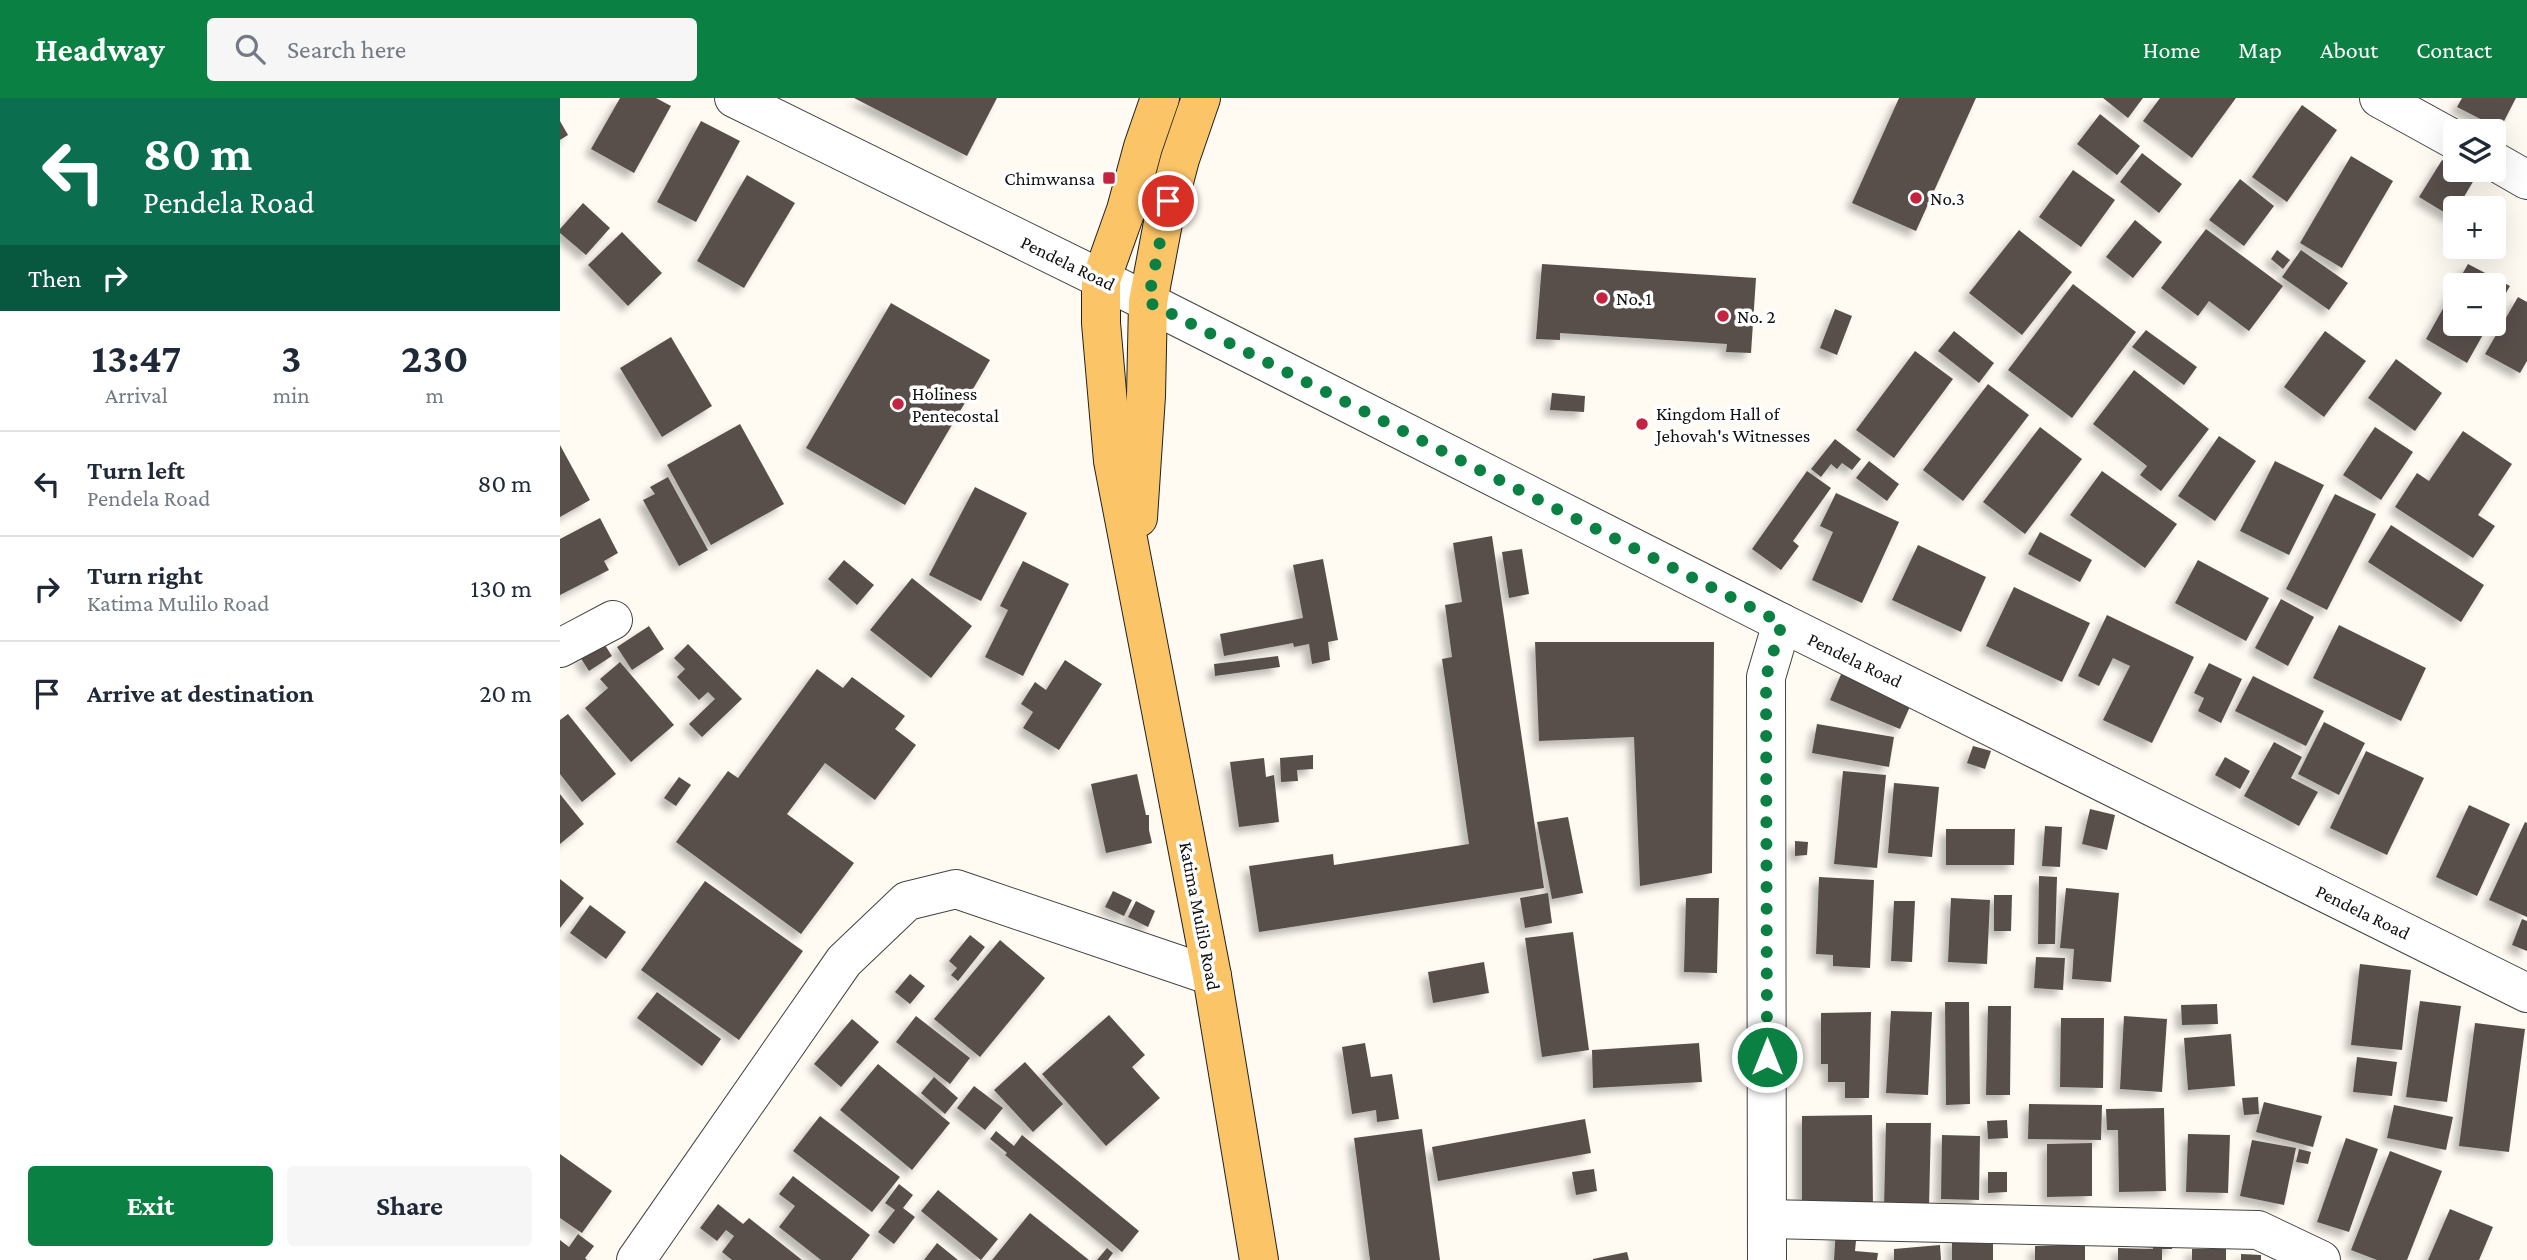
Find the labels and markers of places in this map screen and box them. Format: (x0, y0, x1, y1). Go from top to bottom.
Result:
place label: Chimwansa (1004, 168, 1095, 189)
marker: Chimwansa (1101, 170, 1117, 186)
pin (1138, 171, 1198, 231)
place label: No.3 (1930, 188, 1965, 209)
marker: No.3 (1908, 190, 1924, 206)
place label: No. 1 (1616, 288, 1652, 309)
marker: No. 1 (1594, 290, 1610, 306)
place label: No. 2 (1737, 306, 1775, 327)
marker: No. 2 (1715, 308, 1731, 324)
place label: Holiness Pentecostal (912, 383, 999, 426)
marker: Holiness Pentecostal (890, 396, 906, 412)
place label: Kingdom Hall of Jehovah's Witnesses (1654, 403, 1810, 446)
marker: Kingdom Hall of Jehovah's Witnesses (1634, 416, 1650, 432)

